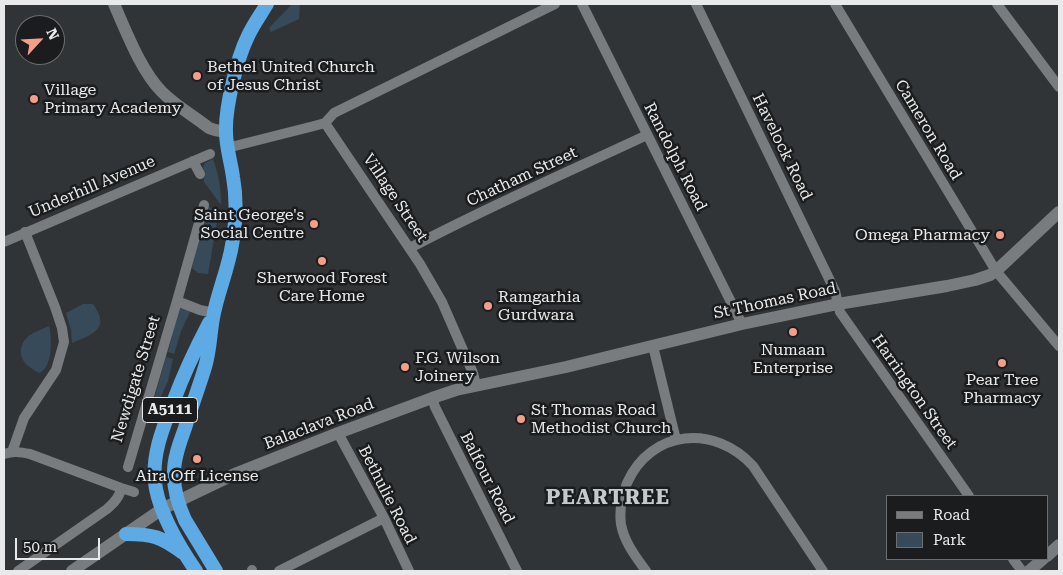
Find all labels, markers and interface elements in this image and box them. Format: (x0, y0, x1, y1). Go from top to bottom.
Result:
north arrow (15, 15, 65, 65)
text: N (43, 26, 62, 42)
place label: Bethel United Church of Jesus Christ (207, 57, 375, 95)
marker: Bethel United Church of Jesus Christ (191, 70, 203, 82)
street label: Cameron Road (891, 76, 965, 184)
place label: Village Primary Academy (44, 80, 181, 118)
street label: Havelock Road (748, 91, 816, 203)
marker: Village Primary Academy (28, 93, 40, 105)
street label: Randolph Road (639, 100, 711, 214)
street label: Chatham Street (464, 143, 580, 211)
street label: Village Street (358, 150, 432, 246)
street label: Underhill Avenue (26, 152, 158, 222)
place label: Saint George's Social Centre (194, 205, 304, 243)
marker: Saint George's Social Centre (308, 218, 320, 230)
place label: Omega Pharmacy (855, 225, 990, 245)
marker: Omega Pharmacy (994, 229, 1006, 241)
marker: Sherwood Forest Care Home (316, 255, 328, 267)
place label: Sherwood Forest Care Home (257, 268, 387, 306)
street label: St Thomas Road (712, 279, 838, 323)
place label: Ramgarhia Gurdwara (498, 287, 580, 325)
marker: Ramgarhia Gurdwara (482, 300, 494, 312)
street label: Newdigate Street (108, 313, 164, 445)
marker: Numaan Enterprise (787, 326, 799, 338)
street label: Harrington Street (867, 331, 961, 453)
place label: Numaan Enterprise (753, 340, 833, 378)
place label: F.G. Wilson Joinery (415, 348, 500, 386)
marker: Pear Tree Pharmacy (996, 357, 1008, 369)
marker: F.G. Wilson Joinery (399, 361, 411, 373)
place label: Pear Tree Pharmacy (963, 370, 1041, 408)
street label: Balaclava Road (261, 394, 377, 454)
road number: A5111 (142, 398, 198, 422)
place label: St Thomas Road Methodist Church (531, 400, 671, 438)
marker: St Thomas Road Methodist Church (515, 413, 527, 425)
street label: Balfour Road (456, 429, 518, 527)
street label: Bethulie Road (354, 443, 420, 547)
marker: Aira Off License (191, 453, 203, 465)
place label: Aira Off License (135, 466, 259, 486)
district label: PEARTREE (545, 485, 671, 511)
legend (886, 495, 1048, 560)
text: Road (933, 506, 970, 524)
scale bar (18, 528, 102, 560)
text: Park (933, 531, 966, 549)
text: 50 m (23, 538, 57, 556)

